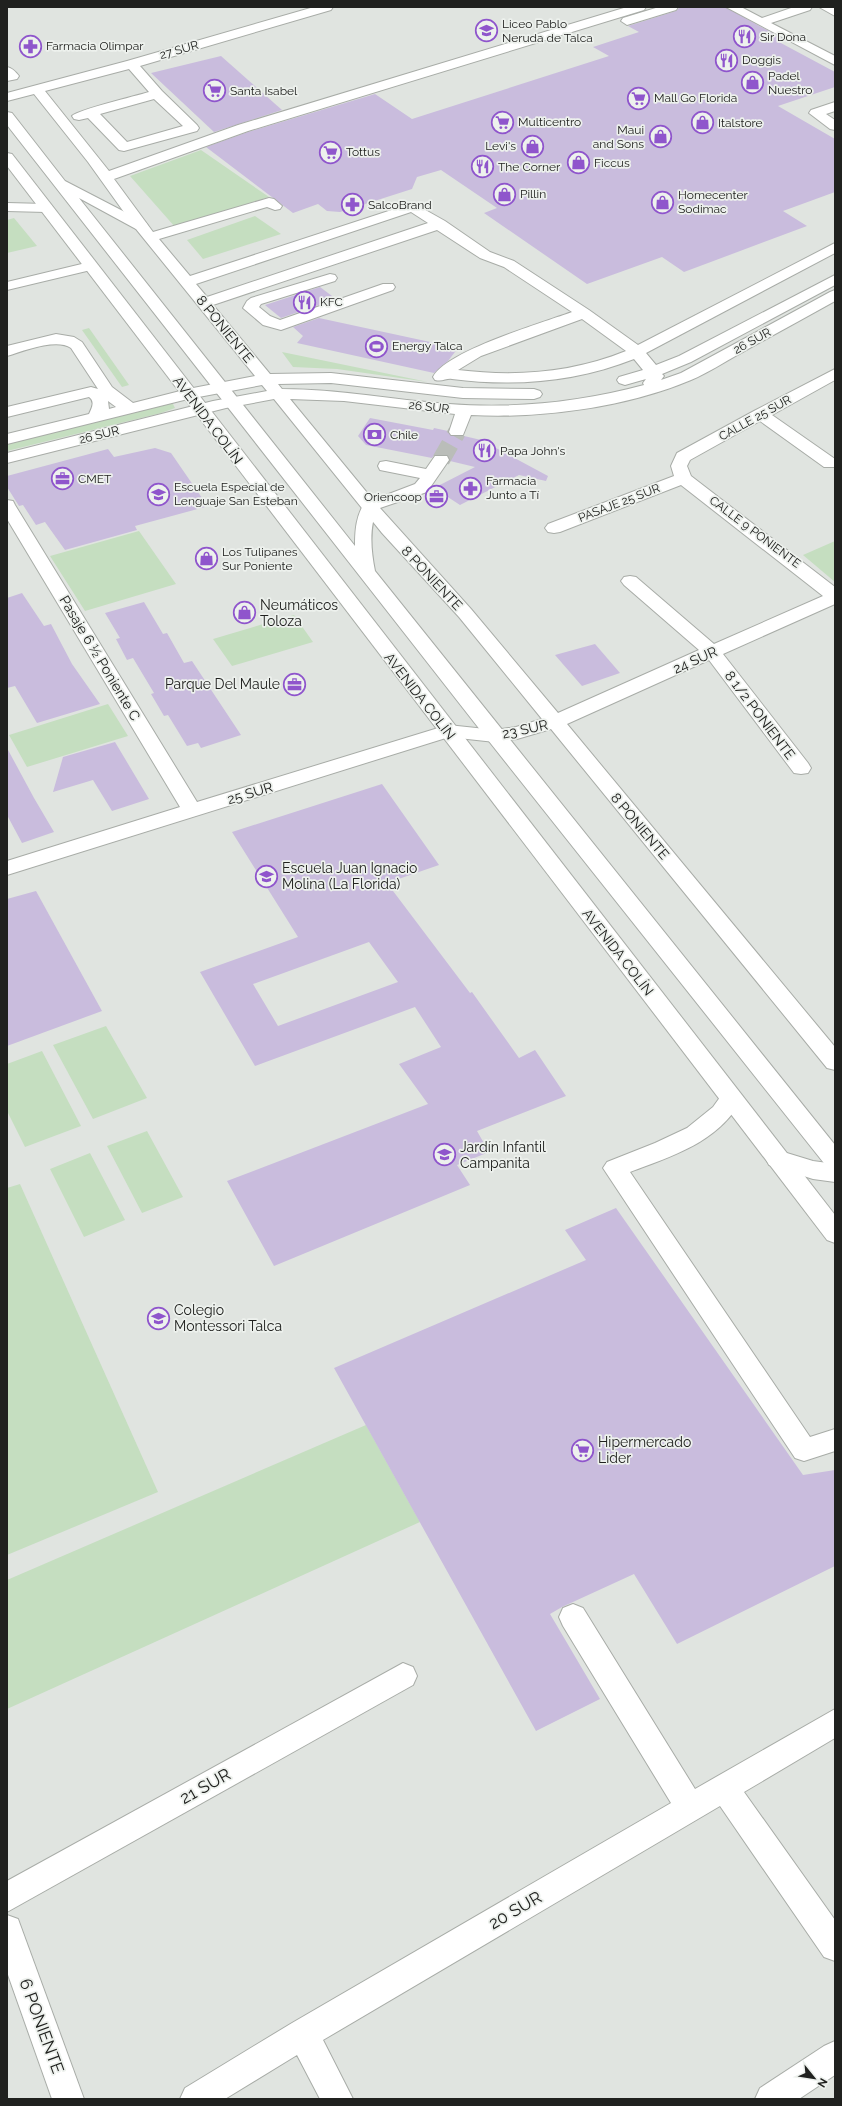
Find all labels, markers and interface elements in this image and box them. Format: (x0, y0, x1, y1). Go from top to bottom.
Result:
place label: Liceo Pablo Neruda de Talca (502, 17, 593, 45)
school or university icon: Liceo Pablo Neruda de Talca (474, 18, 500, 44)
restaurant icon: Sir Dona (731, 24, 757, 50)
place label: Sir Dona (760, 30, 806, 44)
pharmacy icon: Farmacia Olimpar (17, 33, 43, 59)
street label: 27 SUR (158, 38, 200, 62)
place label: Farmacia Olimpar (46, 39, 144, 53)
restaurant icon: Doggis (714, 47, 740, 73)
place label: Doggis (742, 53, 781, 67)
place label: Padel Nuestro (768, 69, 812, 97)
shop icon: Padel Nuestro (739, 70, 765, 96)
supermarket icon: Santa Isabel (202, 78, 228, 104)
place label: Santa Isabel (230, 84, 298, 98)
supermarket icon: Mall Go Florida (625, 85, 651, 111)
place label: Mall Go Florida (654, 91, 737, 105)
supermarket icon: Multicentro (490, 109, 516, 135)
shop icon: Italstore (689, 110, 715, 136)
place label: Multicentro (518, 115, 581, 129)
place label: Italstore (718, 116, 763, 130)
place label: Maui and Sons (593, 123, 644, 151)
shop icon: Maui and Sons (647, 124, 673, 150)
shop icon: Levi's (519, 133, 545, 159)
supermarket icon: Tottus (317, 139, 343, 165)
place label: Levi's (485, 139, 516, 153)
place label: Tottus (346, 145, 380, 159)
shop icon: Ficcus (565, 150, 591, 176)
restaurant icon: The Corner (470, 154, 496, 180)
place label: Ficcus (594, 156, 630, 170)
place label: The Corner (498, 160, 561, 174)
shop icon: Pillin (491, 181, 517, 207)
place label: Pillin (520, 187, 546, 201)
place label: Homecenter Sodimac (678, 188, 748, 216)
shop icon: Homecenter Sodimac (650, 189, 676, 215)
pharmacy icon: SalcoBrand (340, 192, 366, 218)
place label: SalcoBrand (368, 198, 432, 212)
restaurant icon: KFC (292, 289, 318, 315)
street label: 8 PONIENTE (193, 292, 257, 366)
place label: KFC (320, 295, 343, 309)
street label: 26 SUR (731, 325, 773, 357)
sports icon: Energy Talca (364, 333, 390, 359)
place label: Energy Talca (392, 339, 463, 353)
street label: AVENIDA COLÍN (170, 372, 247, 467)
street label: CALLE 25 SUR (716, 392, 794, 444)
street label: 26 SUR (408, 398, 450, 416)
bank icon: Chile (362, 422, 388, 448)
street label: 26 SUR (78, 423, 121, 447)
place label: Chile (390, 428, 418, 442)
restaurant icon: Papa John's (471, 438, 497, 464)
place label: Papa John's (500, 444, 566, 458)
office icon: CMET (49, 466, 75, 492)
place label: CMET (78, 472, 112, 486)
place label: Farmacia Junto a Tí (486, 474, 539, 502)
pharmacy icon: Farmacia Junto a Tí (458, 475, 484, 501)
place label: Escuela Especial de Lenguaje San Esteban (174, 480, 298, 508)
school or university icon: Escuela Especial de Lenguaje San Esteban (146, 481, 172, 507)
street label: PASAJE 25 SUR (576, 481, 662, 525)
office icon: Oriencoop (424, 484, 450, 510)
place label: Oriencoop (364, 490, 422, 504)
street label: CALLE 9 PONIENTE (707, 493, 803, 571)
street label: 8 PONIENTE (398, 543, 466, 613)
place label: Los Tulipanes Sur Poniente (222, 545, 298, 573)
shop icon: Los Tulipanes Sur Poniente (193, 546, 219, 572)
street label: Pasaje 6 ½ Poniente C (56, 593, 144, 724)
place label: Neumáticos Toloza (260, 597, 338, 629)
shop icon: Neumáticos Toloza (231, 600, 257, 626)
street label: 24 SUR (670, 643, 720, 677)
street label: AVENIDA COLÍN (381, 649, 460, 743)
street label: 8 1/2 PONIENTE (721, 668, 799, 762)
office icon: Parque Del Maule (282, 671, 308, 697)
place label: Parque Del Maule (165, 676, 280, 692)
street label: 23 SUR (501, 716, 549, 742)
street label: 25 SUR (225, 779, 275, 807)
street label: 8 PONIENTE (608, 790, 672, 862)
place label: Escuela Juan Ignacio Molina (La Florida) (282, 860, 417, 892)
school or university icon: Escuela Juan Ignacio Molina (La Florida) (254, 863, 280, 889)
street label: AVENIDA COLÍN (579, 905, 658, 999)
place label: Jardín Infantil Campanita (460, 1139, 546, 1171)
school or university icon: Jardín Infantil Campanita (432, 1142, 458, 1168)
place label: Colegio Montessori Talca (174, 1302, 282, 1334)
school or university icon: Colegio Montessori Talca (145, 1305, 171, 1331)
place label: Hipermercado Lider (598, 1434, 691, 1466)
supermarket icon: Hipermercado Lider (570, 1437, 596, 1463)
street label: 21 SUR (176, 1764, 234, 1808)
street label: 20 SUR (485, 1887, 545, 1933)
street label: 6 PONIENTE (16, 1976, 68, 2076)
north arrow (794, 2058, 834, 2098)
text: N (814, 2076, 830, 2090)

